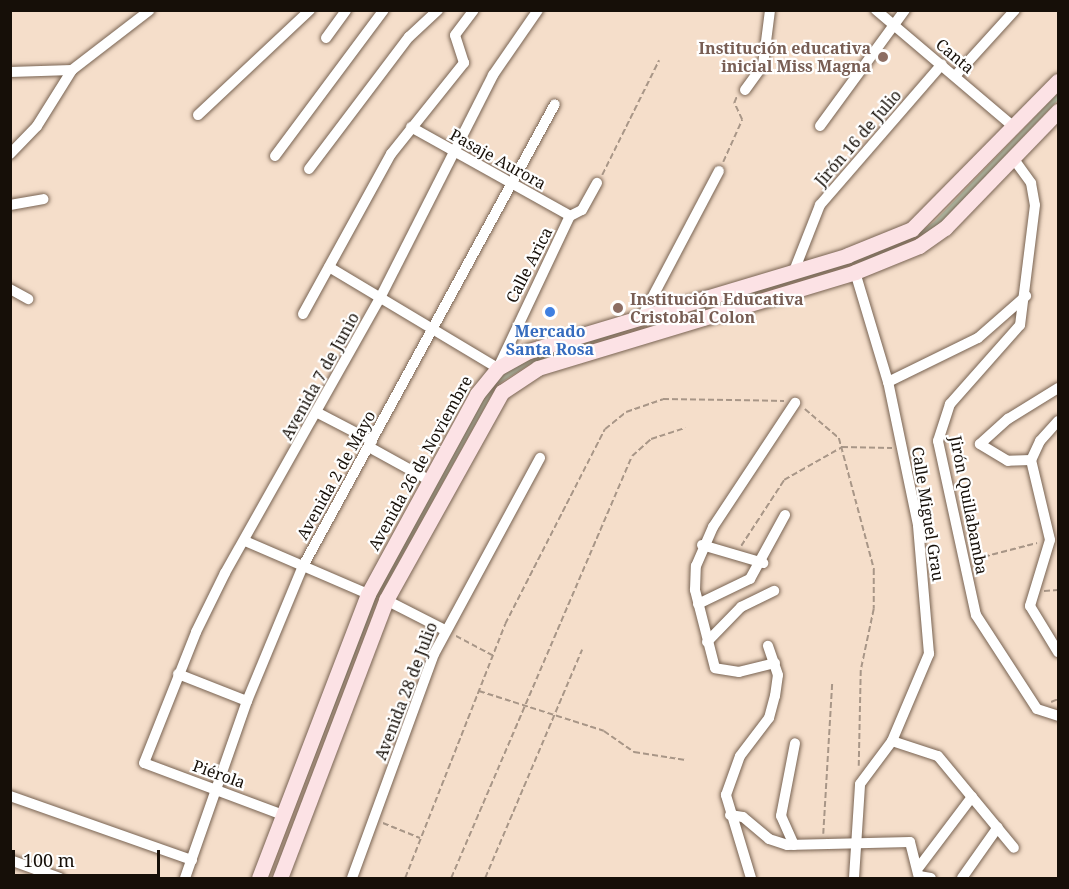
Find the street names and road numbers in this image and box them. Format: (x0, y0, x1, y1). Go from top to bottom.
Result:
street label: Canta (932, 35, 978, 77)
street label: Jirón 16 de Julio (811, 86, 905, 190)
street label: Pasaje Aurora (447, 125, 549, 193)
street label: Calle Arica (502, 224, 556, 306)
street label: Avenida 7 de Junio (277, 309, 363, 443)
street label: Avenida 26 de Noviembre (364, 372, 476, 554)
street label: Avenida 2 de Mayo (293, 407, 379, 543)
street label: Jirón Quillabamba (946, 434, 992, 576)
street label: Calle Miguel Grau (908, 445, 948, 583)
street label: Avenida 28 de Julio (371, 619, 441, 763)
street label: Piérola (190, 756, 248, 792)

